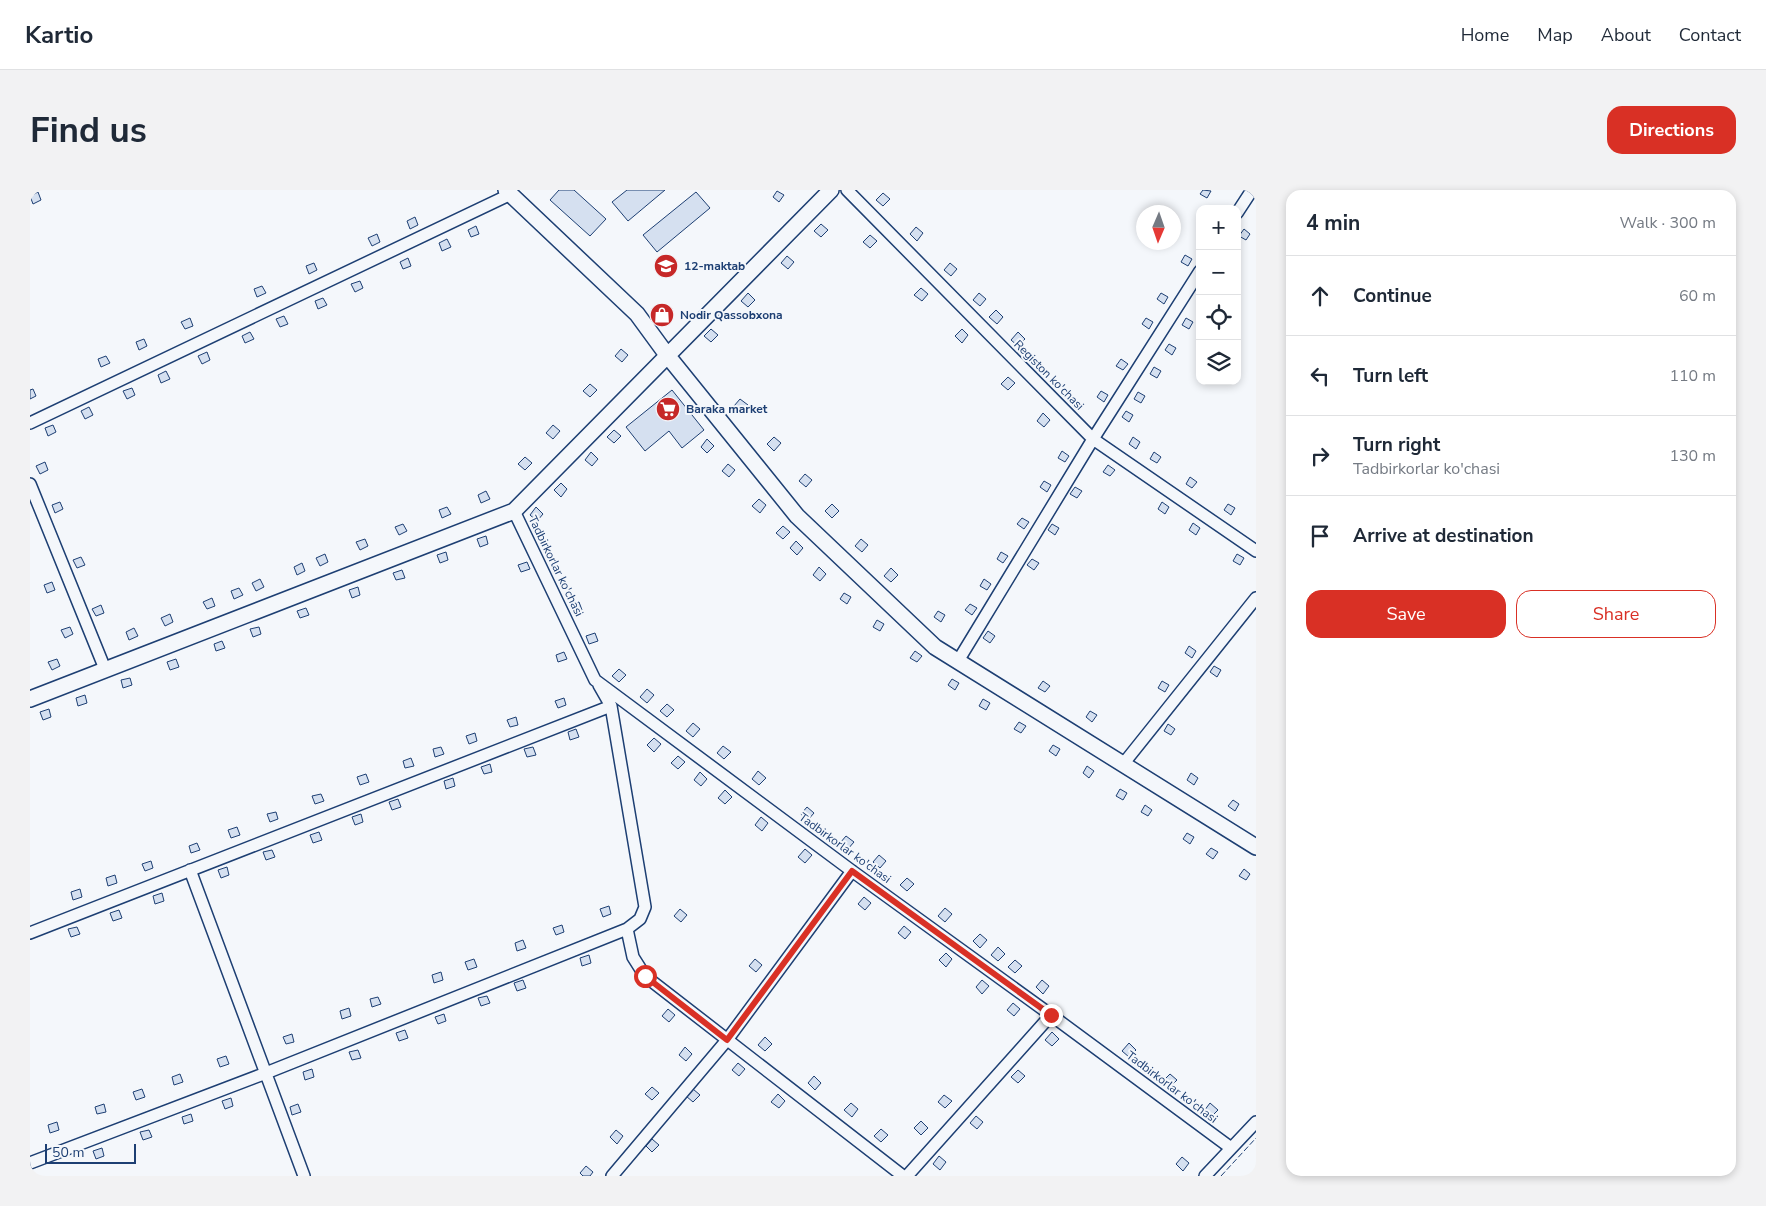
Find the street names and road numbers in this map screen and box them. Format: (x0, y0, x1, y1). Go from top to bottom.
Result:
street label: Registon ko'chasi (1010, 336, 1088, 414)
street label: Tadbirkorlar ko'chasi (525, 513, 587, 619)
street label: Tadbirkorlar ko'chasi (796, 809, 894, 887)
street label: Tadbirkorlar ko'chasi (1123, 1047, 1221, 1127)

